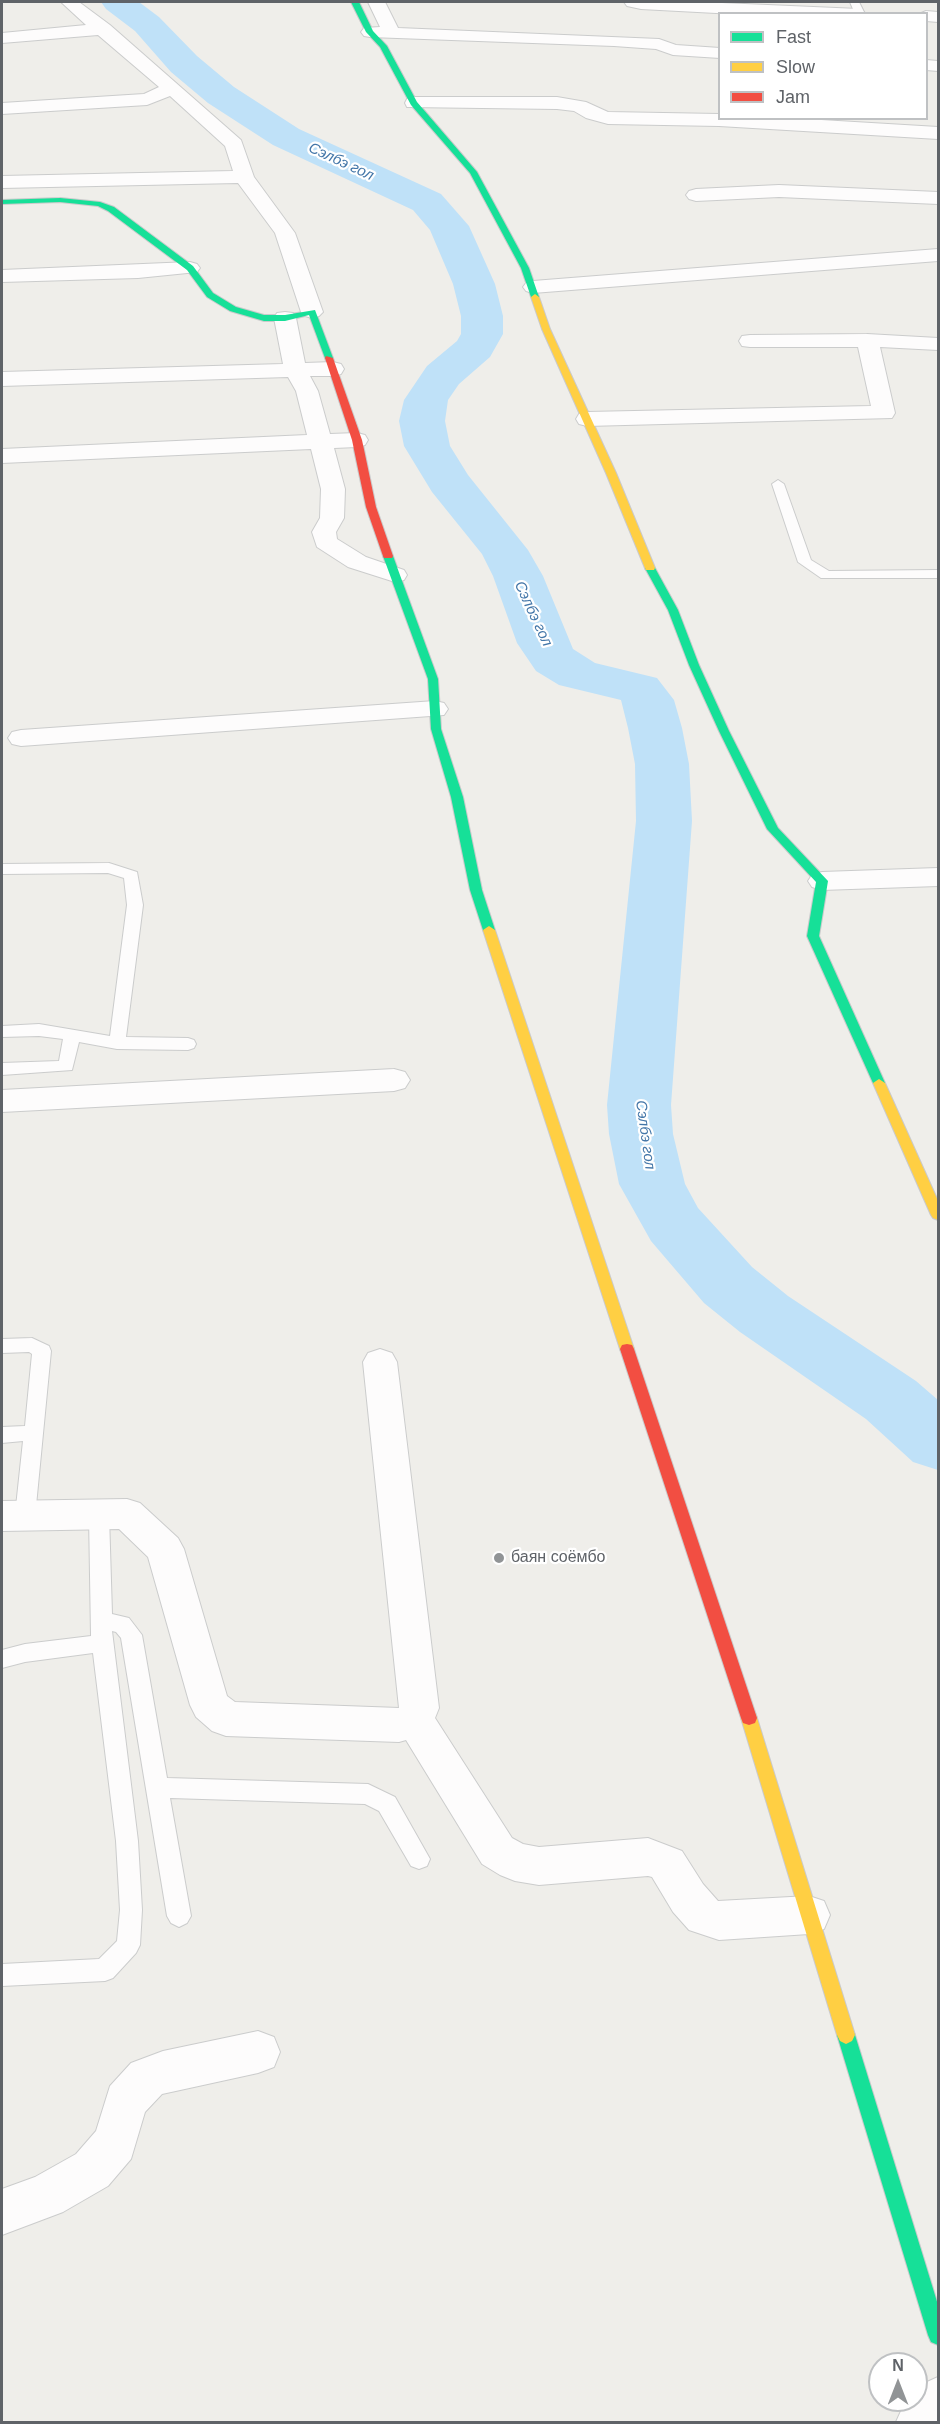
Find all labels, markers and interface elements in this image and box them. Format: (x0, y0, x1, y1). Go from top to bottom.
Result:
legend (718, 12, 928, 120)
text: Fast (776, 27, 811, 47)
text: Slow (776, 57, 815, 77)
text: Jam (776, 87, 810, 107)
water label: Сэлбэ гол (305, 139, 377, 185)
water label: Сэлбэ гол (510, 578, 556, 650)
water label: Сэлбэ гол (631, 1099, 659, 1171)
place label: баян соёмбо (511, 1548, 606, 1568)
marker: баян соёмбо (492, 1551, 506, 1565)
north arrow (868, 2352, 928, 2412)
text: N (892, 2357, 904, 2374)

